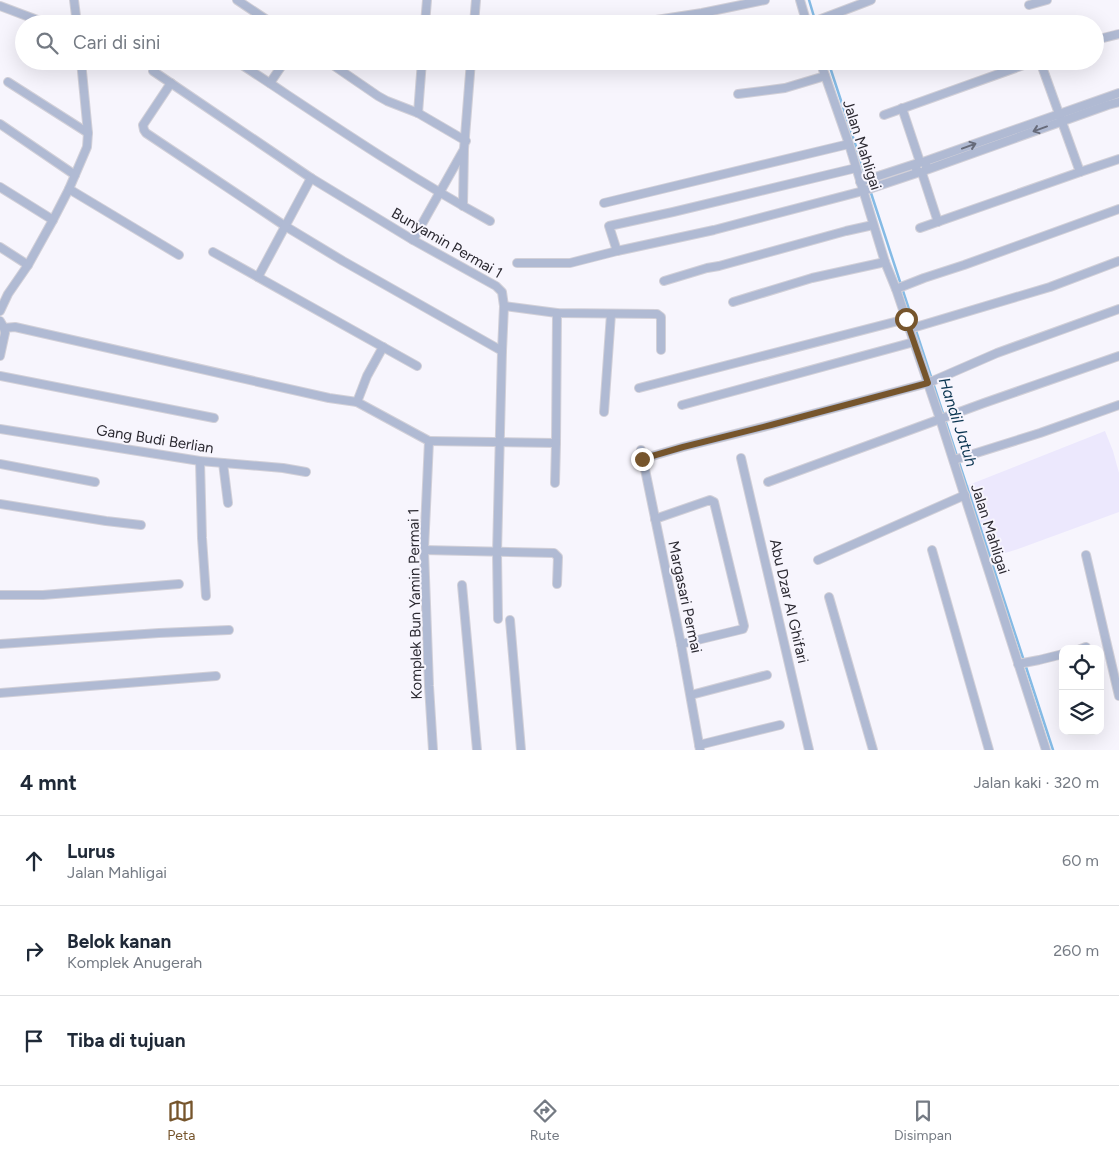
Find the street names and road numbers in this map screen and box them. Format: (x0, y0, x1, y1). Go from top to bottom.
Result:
street label: Jalan Mahligai (839, 98, 885, 192)
street label: Bunyamin Permai 1 (388, 204, 506, 282)
street label: Gang Budi Berlian (95, 421, 215, 457)
street label: Jalan Mahligai (967, 482, 1013, 576)
street label: Komplek Bun Yamin Permai 1 (404, 508, 426, 700)
street label: Abu Dzar Al Ghifari (766, 537, 812, 665)
street label: Margasari Permai (664, 539, 706, 655)

